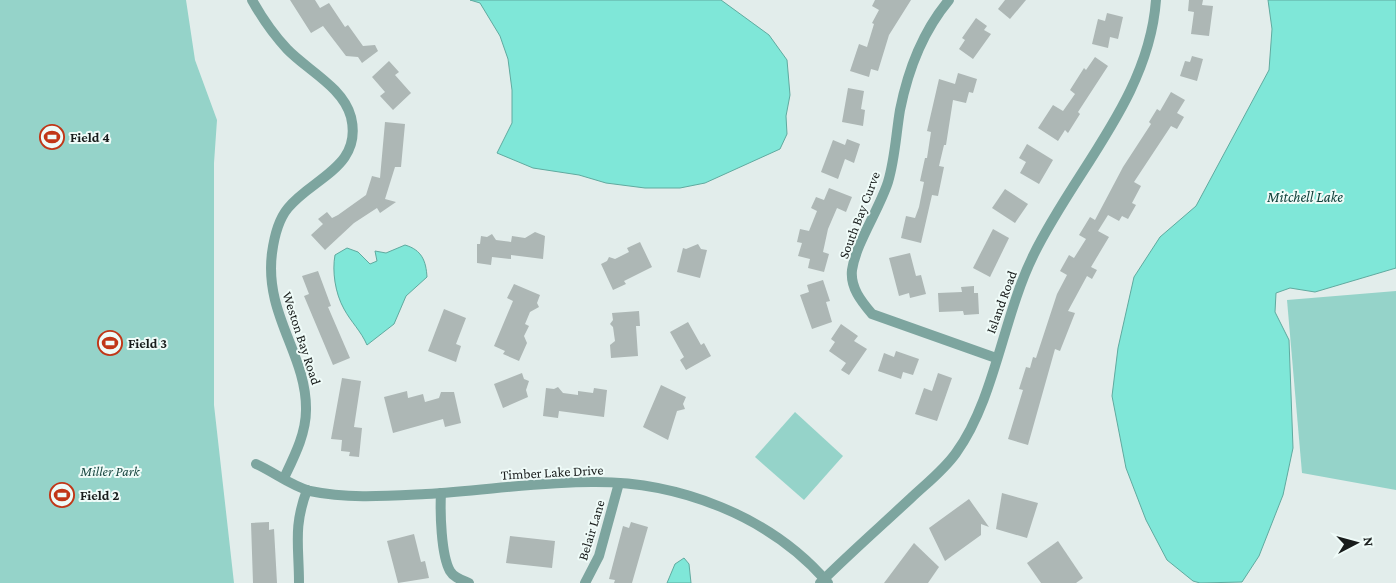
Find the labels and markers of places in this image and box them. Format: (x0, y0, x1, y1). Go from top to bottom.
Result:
sports icon: Field 4 (39, 124, 65, 150)
place label: Field 4 (70, 129, 110, 145)
sports icon: Field 3 (97, 330, 123, 356)
place label: Field 3 (128, 335, 167, 351)
sports icon: Field 2 (49, 482, 75, 508)
place label: Field 2 (80, 487, 119, 503)

